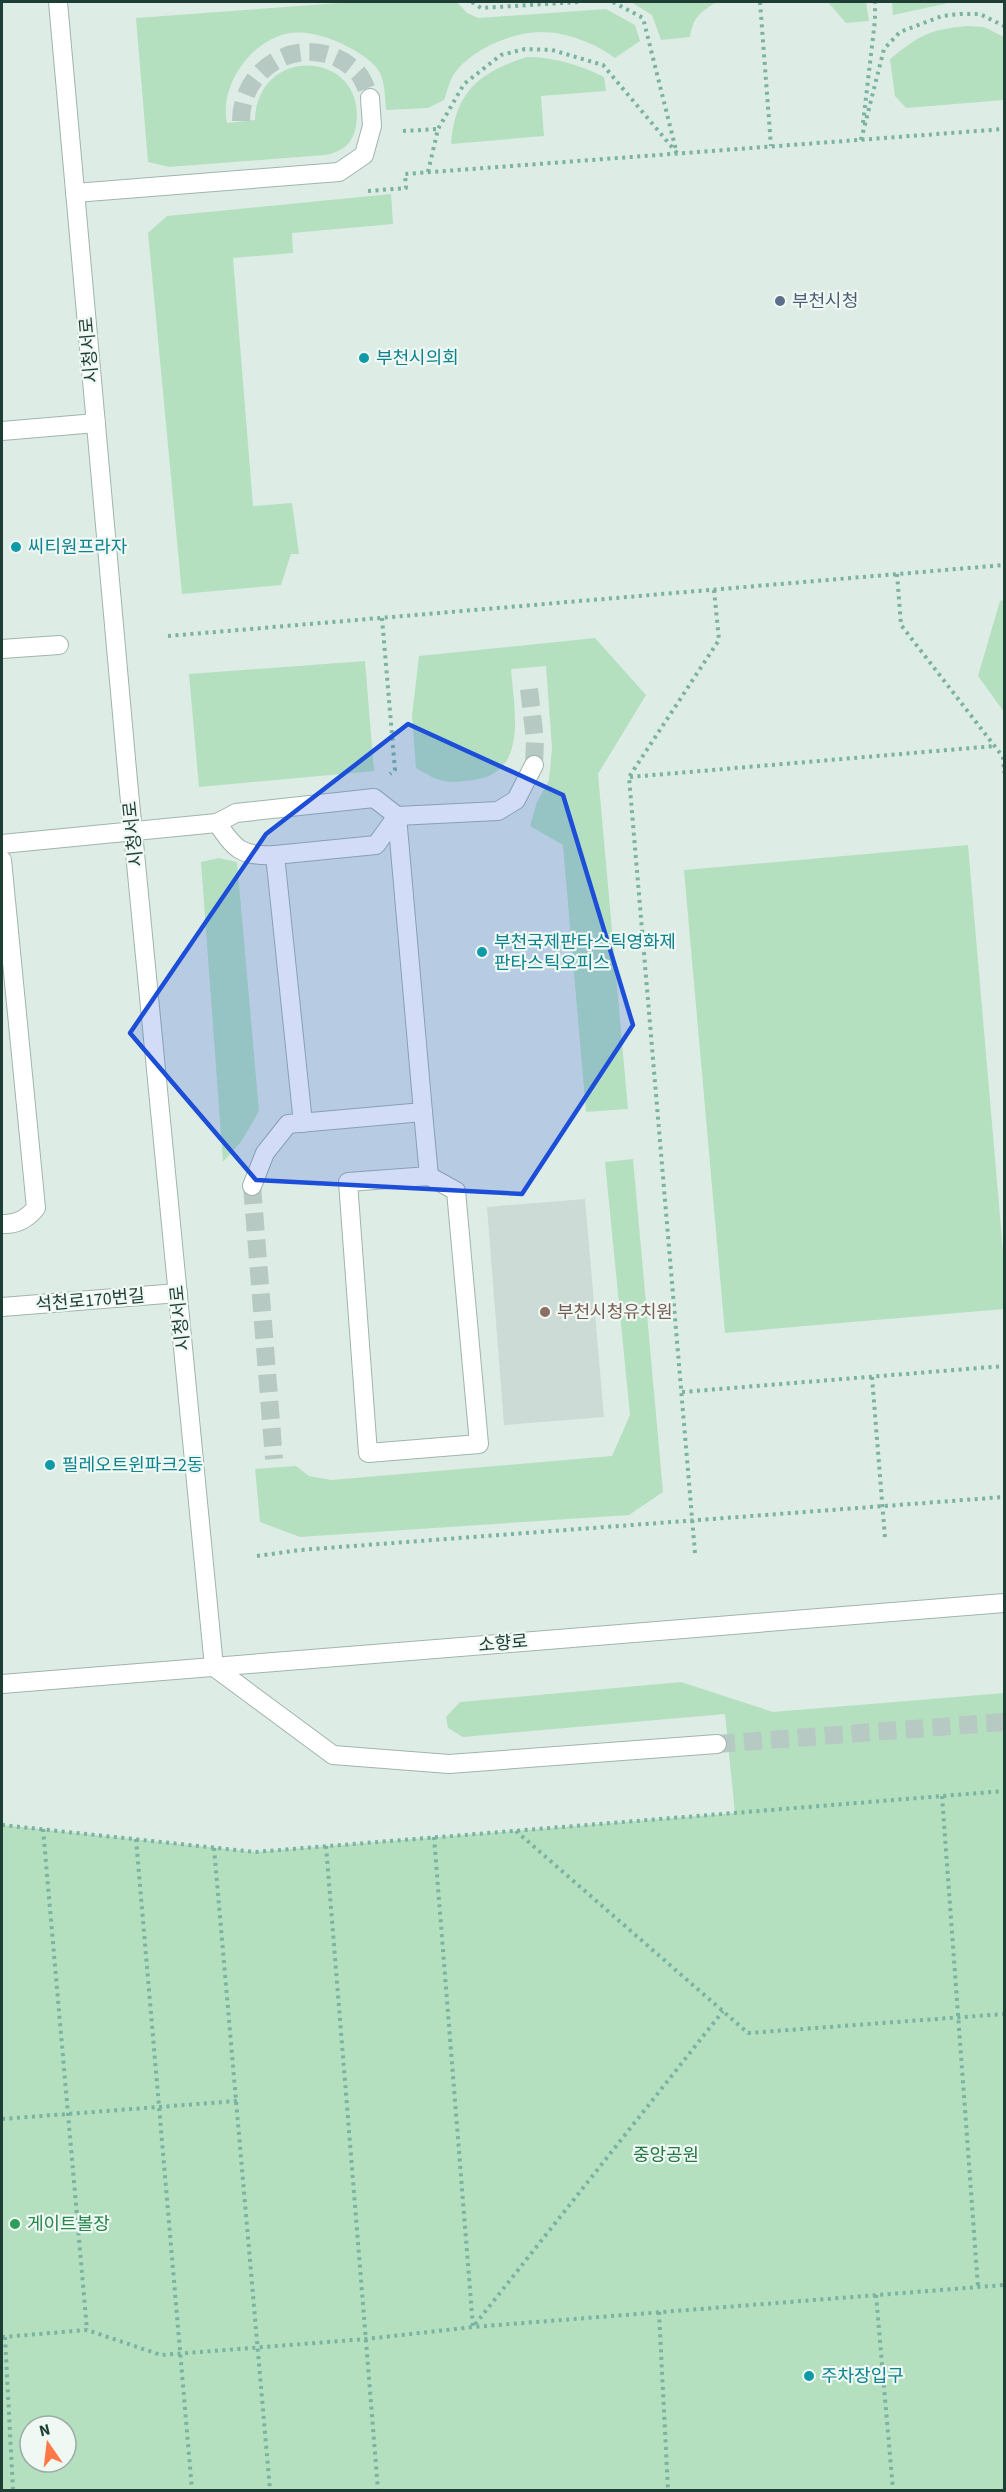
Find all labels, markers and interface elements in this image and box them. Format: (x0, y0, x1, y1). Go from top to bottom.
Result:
place label: 부천시청 (792, 289, 858, 314)
marker: 부천시청 (773, 294, 787, 308)
street label: 시청서로 (74, 316, 105, 384)
place label: 부천시의회 (376, 346, 459, 371)
marker: 부천시의회 (357, 351, 371, 365)
place label: 씨티원프라자 (28, 535, 128, 560)
marker: 씨티원프라자 (9, 540, 23, 554)
street label: 시청서로 (118, 800, 149, 868)
place label: 부천국제판타스틱영화제 판타스틱오피스 (494, 930, 676, 976)
marker: 부천국제판타스틱영화제 판타스틱오피스 (475, 945, 489, 959)
street label: 석천로170번길 (34, 1283, 146, 1318)
street label: 시청서로 (165, 1284, 196, 1352)
place label: 부천시청유치원 (557, 1300, 673, 1325)
marker: 부천시청유치원 (538, 1305, 552, 1319)
place label: 필레오트윈파크2동 (62, 1453, 203, 1478)
marker: 필레오트윈파크2동 (43, 1458, 57, 1472)
street label: 소향로 (477, 1629, 529, 1658)
park label: 중앙공원 (633, 2143, 699, 2168)
place label: 게이트볼장 (27, 2212, 110, 2237)
marker: 게이트볼장 (8, 2217, 22, 2231)
place label: 주차장입구 (821, 2364, 904, 2389)
marker: 주차장입구 (802, 2369, 816, 2383)
north arrow (18, 2414, 78, 2474)
text: N (37, 2418, 52, 2442)

